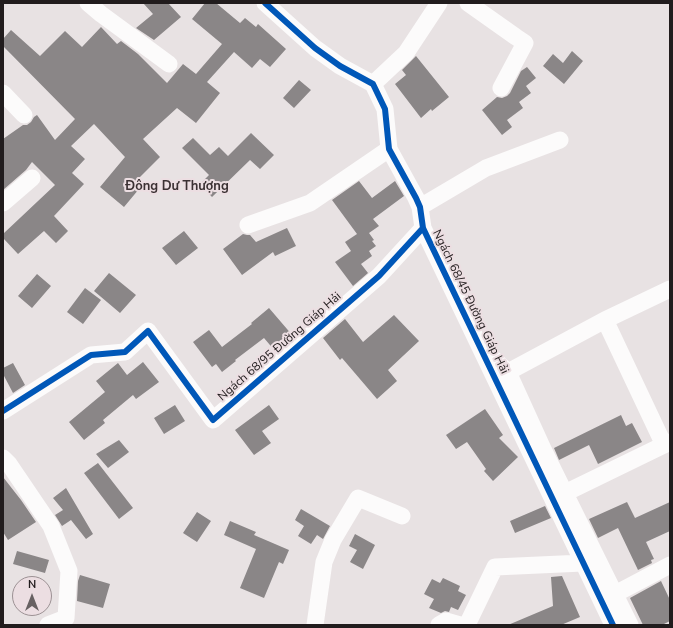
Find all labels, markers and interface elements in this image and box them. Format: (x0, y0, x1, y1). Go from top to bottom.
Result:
district label: Đông Dư Thượng (125, 179, 229, 195)
street label: Ngách 68/45 Đường Giáp Hải (429, 228, 511, 376)
street label: Ngách 68/95 Đường Giáp Hải (215, 290, 345, 404)
north arrow (12, 576, 52, 616)
text: N (28, 577, 36, 592)

